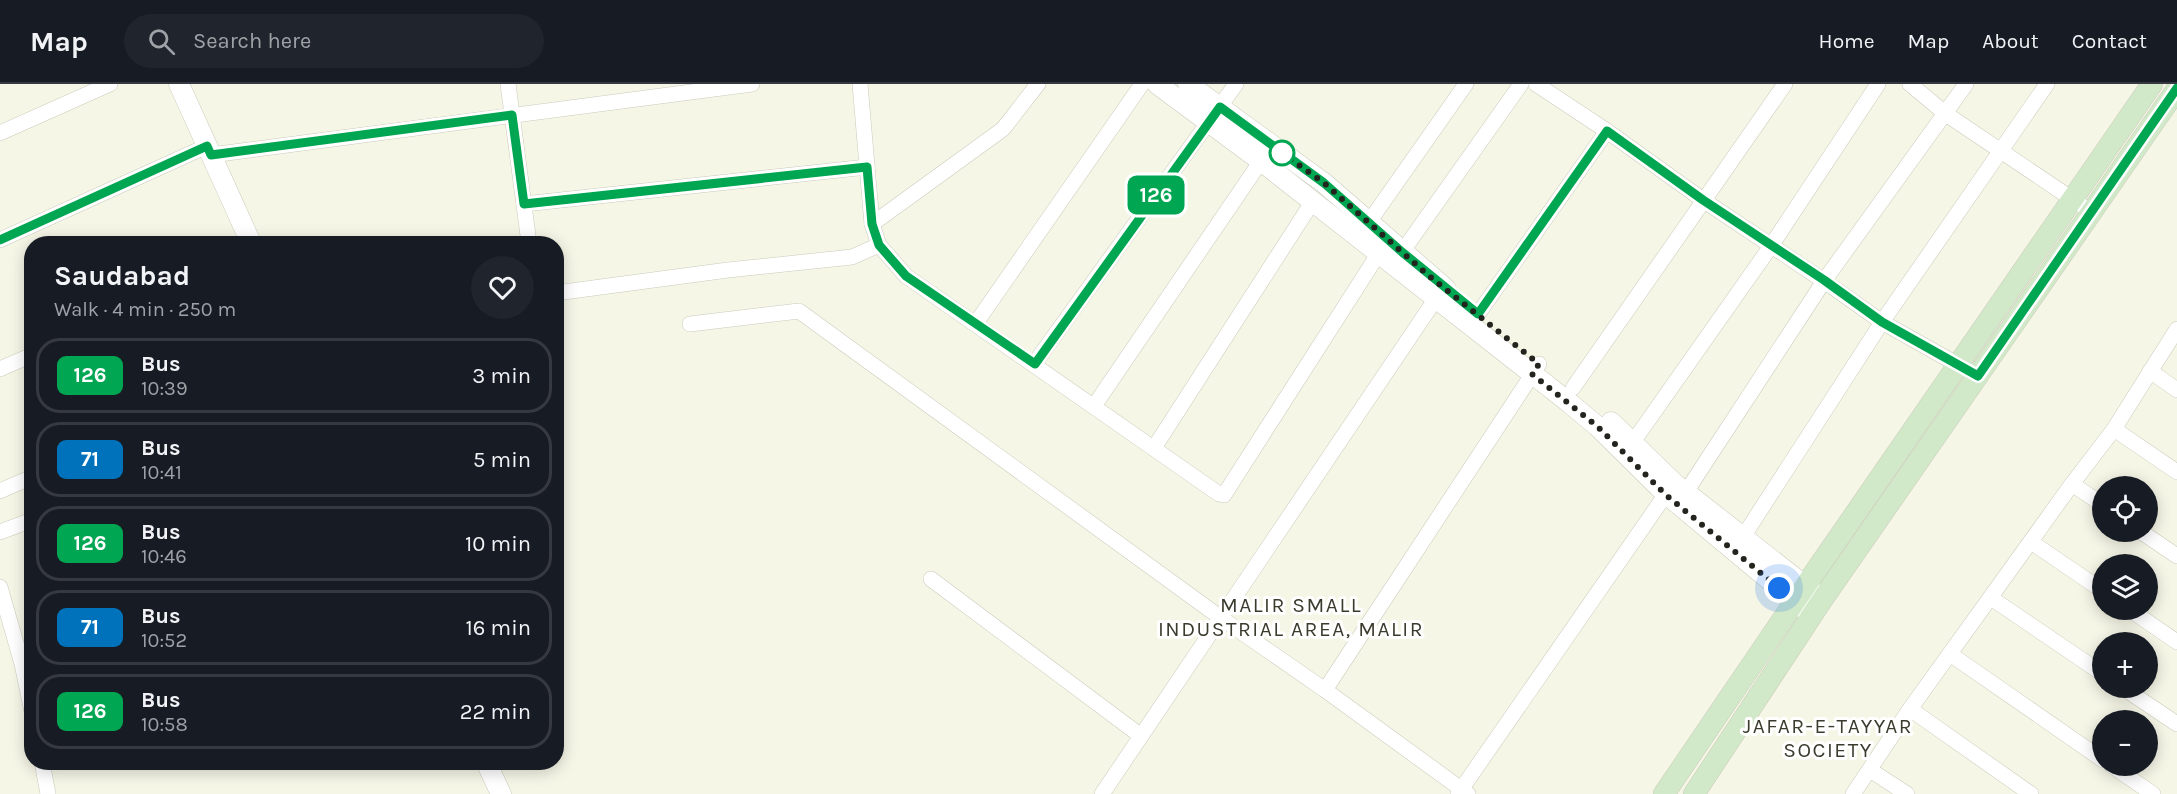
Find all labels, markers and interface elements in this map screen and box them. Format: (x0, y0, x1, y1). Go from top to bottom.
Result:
search box (124, 14, 544, 68)
text: Map (30, 25, 88, 58)
icon: search (145, 25, 178, 58)
text: Search here (193, 28, 311, 54)
text: Home (1819, 29, 1875, 53)
text: Map (1908, 29, 1949, 53)
text: About (1982, 29, 2039, 53)
text: Contact (2072, 29, 2147, 53)
unlabelled marker (1269, 140, 1295, 166)
line badge: 126 (1122, 176, 1190, 214)
text: 126 (1140, 183, 1172, 207)
button: heart (471, 256, 534, 319)
text: Saudabad (54, 259, 190, 292)
text: Walk · 4 min · 250 m (54, 298, 236, 321)
text: Bus (141, 351, 181, 377)
text: 126 (74, 363, 106, 387)
text: 3 min (472, 363, 531, 389)
text: 10:39 (141, 377, 188, 400)
text: Bus (141, 435, 181, 461)
text: 71 (81, 447, 99, 471)
text: 5 min (473, 447, 531, 473)
text: 10:41 (141, 461, 182, 484)
map controls (2092, 476, 2158, 776)
button: locate (2092, 476, 2158, 542)
text: Bus (141, 519, 181, 545)
text: 126 (74, 531, 106, 555)
text: 10 min (465, 531, 531, 557)
text: 10:46 (141, 545, 187, 568)
button: layers (2092, 554, 2158, 620)
your location (1764, 573, 1794, 603)
district label: MALIR SMALL INDUSTRIAL AREA, MALIR (1158, 593, 1424, 641)
text: Bus (141, 603, 181, 629)
text: 71 (81, 615, 99, 639)
text: 16 min (465, 615, 531, 641)
text: 10:52 (141, 629, 187, 652)
button: + (2092, 632, 2158, 698)
text: Bus (141, 687, 181, 713)
text: 126 (74, 699, 106, 723)
text: 22 min (460, 699, 531, 725)
button: − (2092, 710, 2158, 776)
text: 10:58 (141, 713, 188, 736)
district label: JAFAR-E-TAYYAR SOCIETY (1743, 714, 1913, 762)

